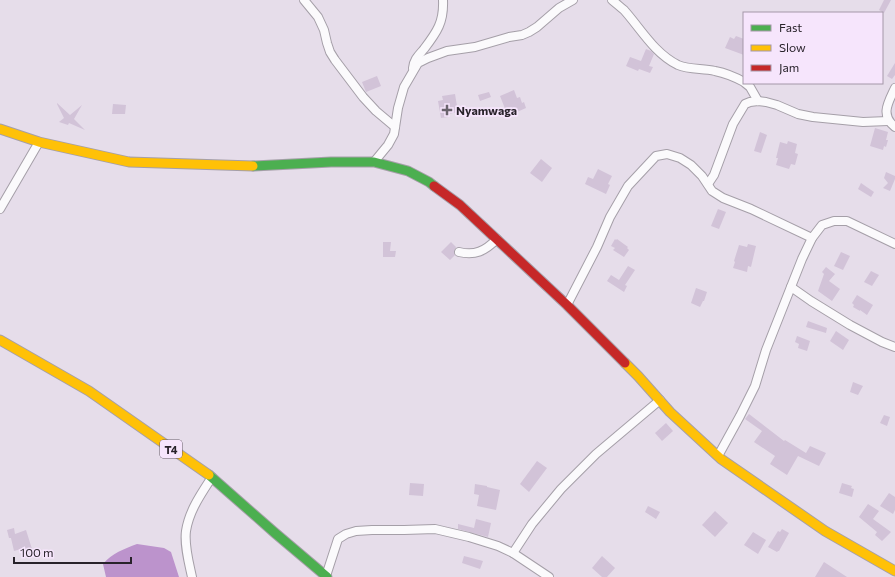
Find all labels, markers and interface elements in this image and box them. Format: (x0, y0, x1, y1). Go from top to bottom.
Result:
legend (743, 12, 883, 84)
text: Fast (779, 20, 802, 34)
text: Slow (779, 40, 806, 54)
text: Jam (779, 60, 799, 75)
place label: Nyamwaga (456, 103, 517, 117)
marker: Nyamwaga (441, 104, 453, 116)
road number: T4 (160, 440, 182, 458)
scale bar (14, 539, 131, 565)
text: 100 m (20, 545, 54, 559)

